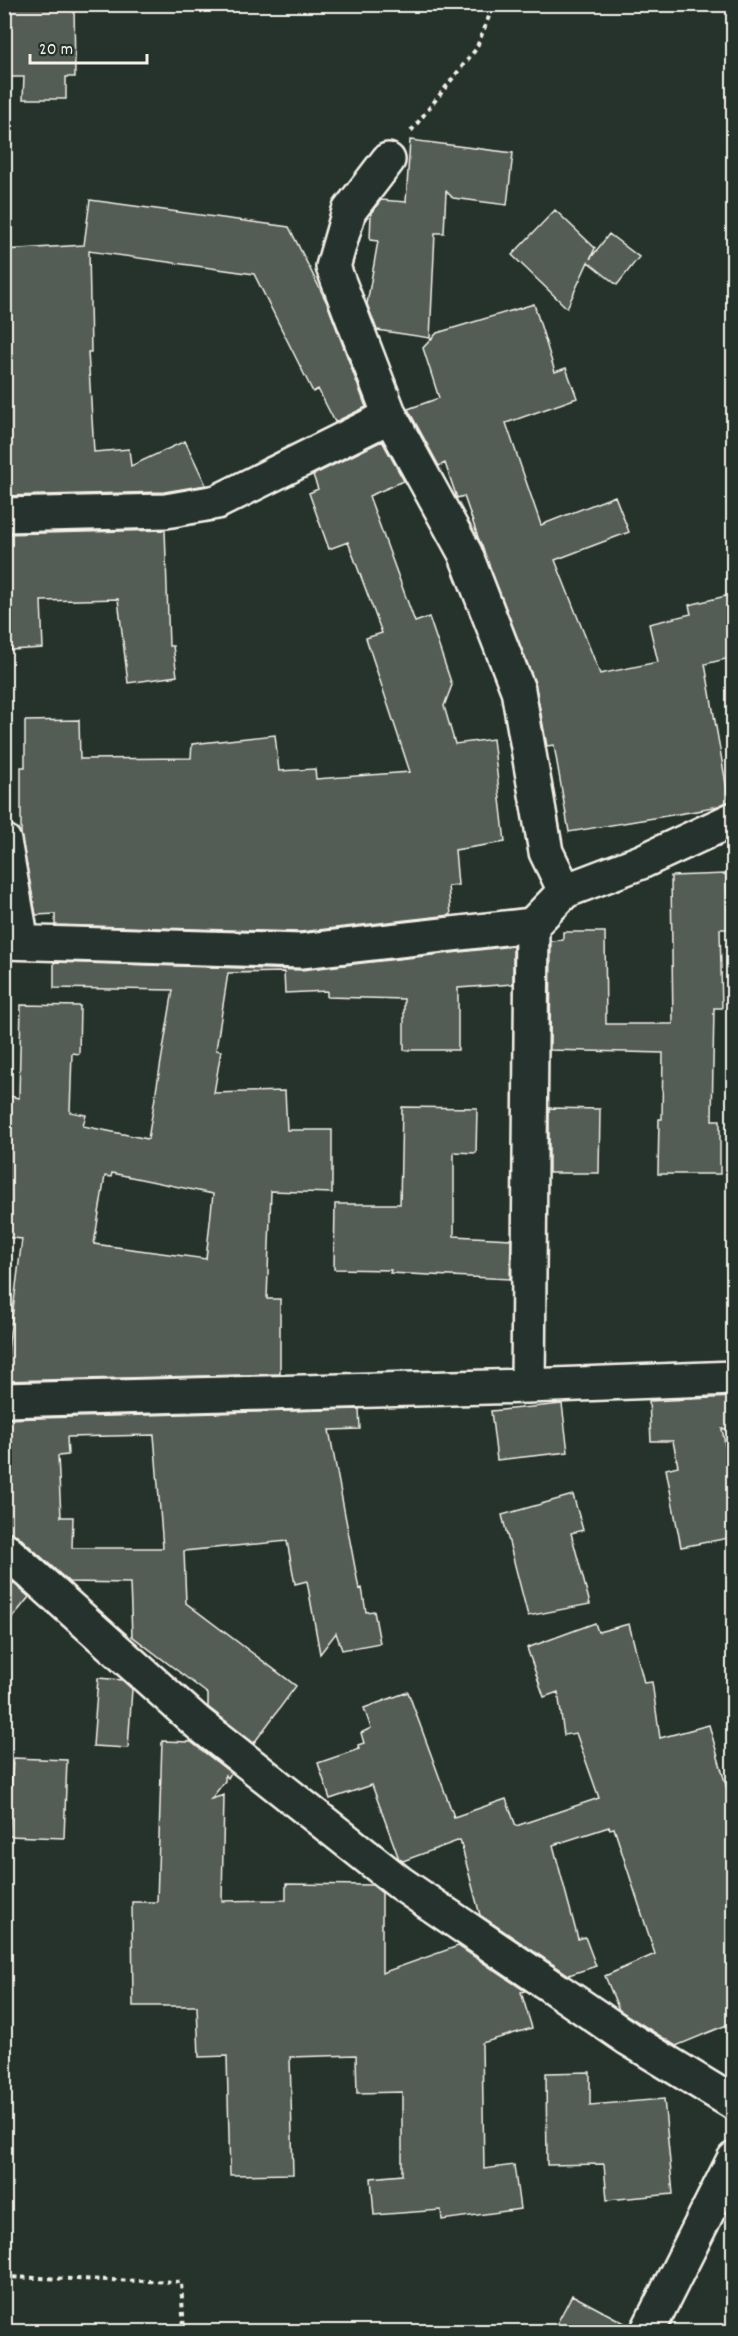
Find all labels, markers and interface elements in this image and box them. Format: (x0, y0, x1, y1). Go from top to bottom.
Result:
scale bar (30, 27, 147, 65)
text: 20 m (39, 38, 73, 63)

